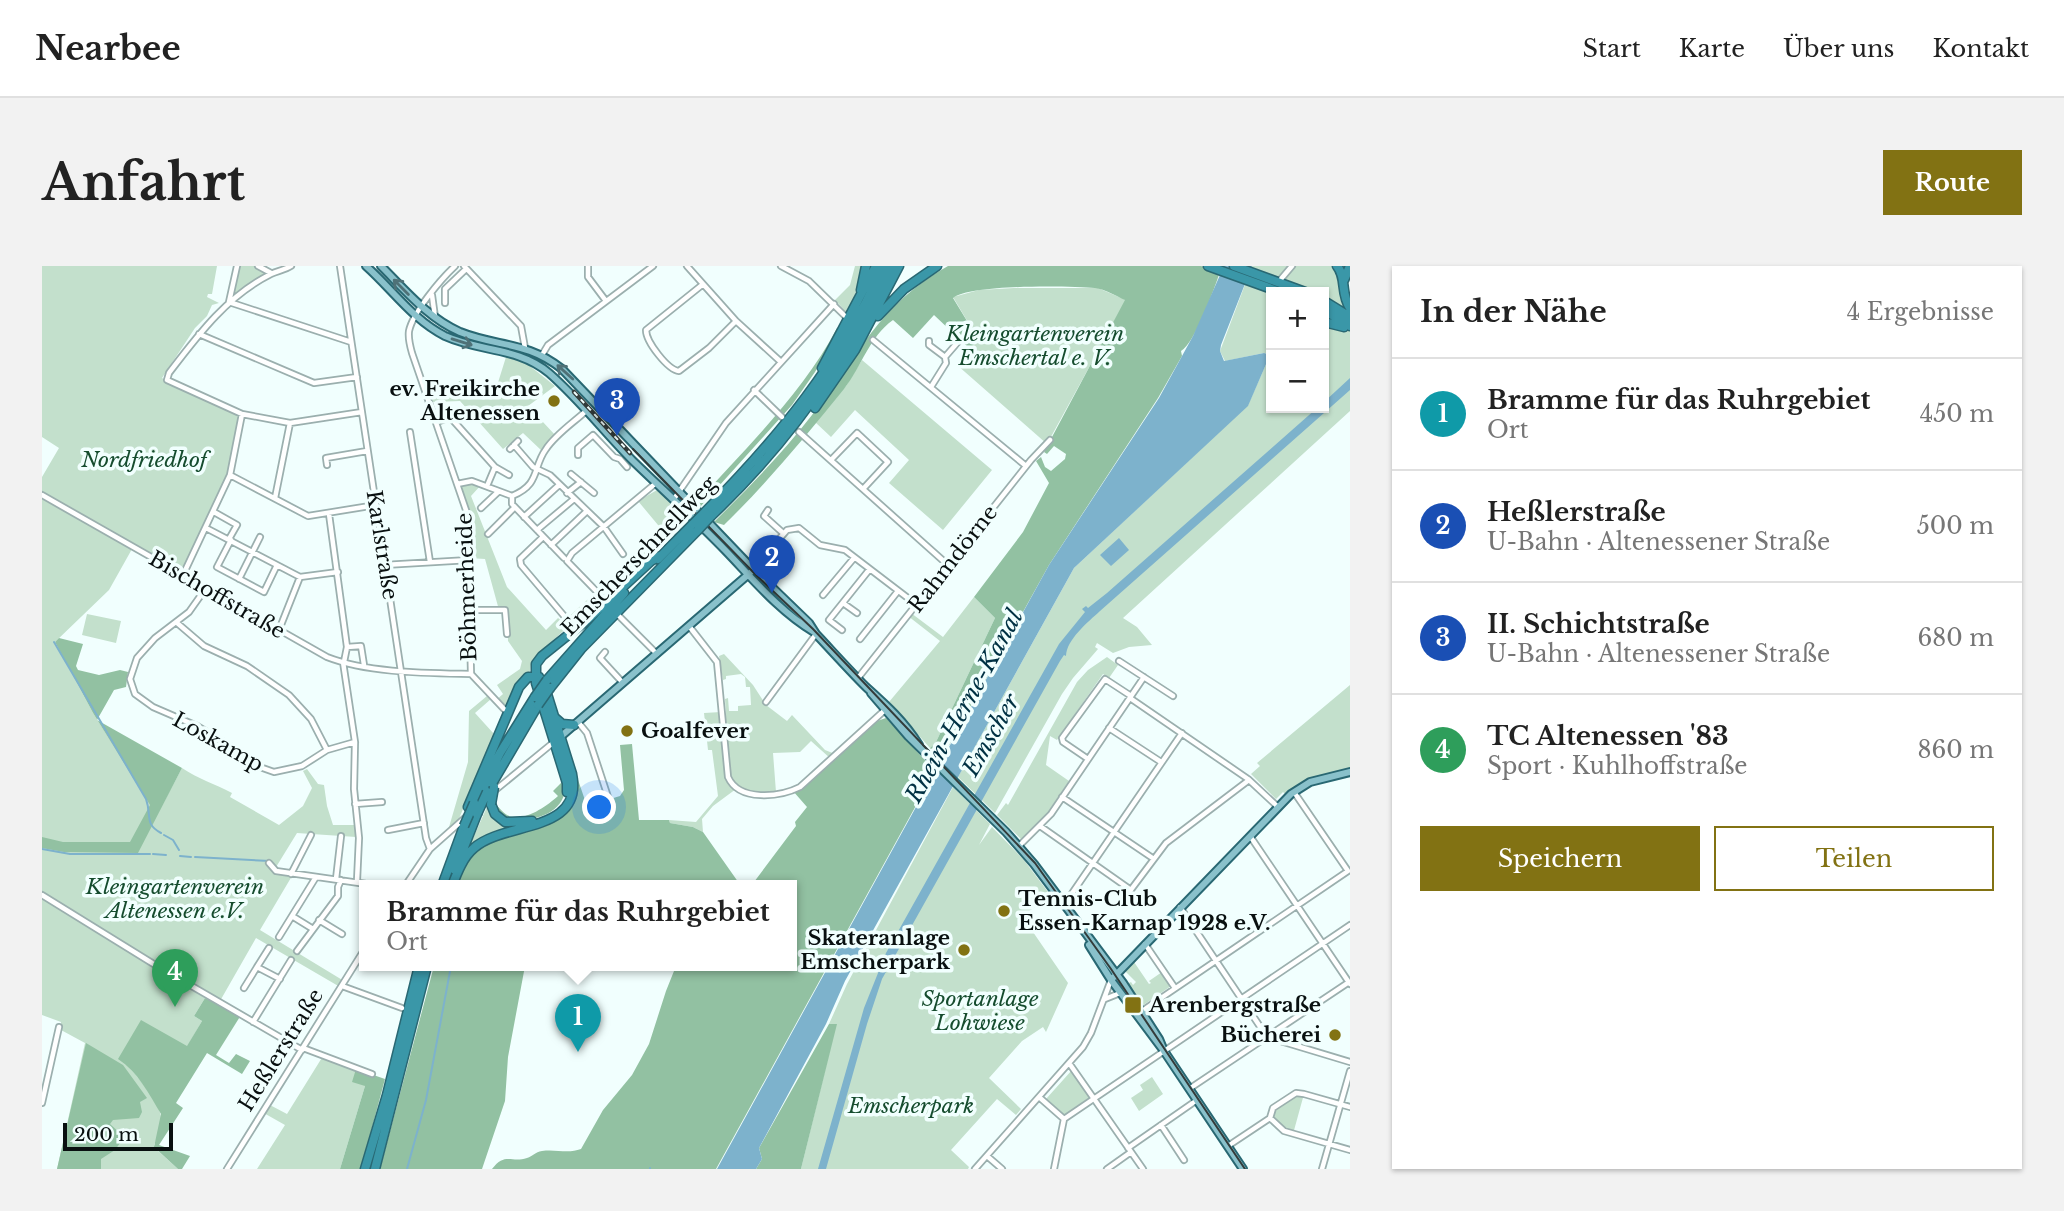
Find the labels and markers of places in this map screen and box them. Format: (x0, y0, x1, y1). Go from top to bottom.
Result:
place label: ev. Freikirche Altenessen (389, 376, 540, 426)
pin: 3 (594, 378, 640, 436)
marker: ev. Freikirche Altenessen (546, 393, 562, 409)
pin: 2 (749, 535, 795, 593)
place label: Goalfever (641, 718, 750, 744)
marker: Goalfever (619, 723, 635, 739)
place label: Tennis-Club Essen-Karnap 1928 e.V. (1018, 886, 1270, 936)
marker: Tennis-Club Essen-Karnap 1928 e.V. (996, 903, 1012, 919)
place label: Skateranlage Emscherpark (800, 925, 951, 975)
marker: Skateranlage Emscherpark (956, 942, 972, 958)
pin: 4 (152, 949, 198, 1007)
place label: Arenbergstraße (1148, 992, 1321, 1018)
pin: 1 (555, 994, 601, 1052)
marker: Arenbergstraße (1123, 995, 1143, 1015)
place label: Bücherei (1220, 1022, 1321, 1048)
marker: Bücherei (1327, 1027, 1343, 1043)

